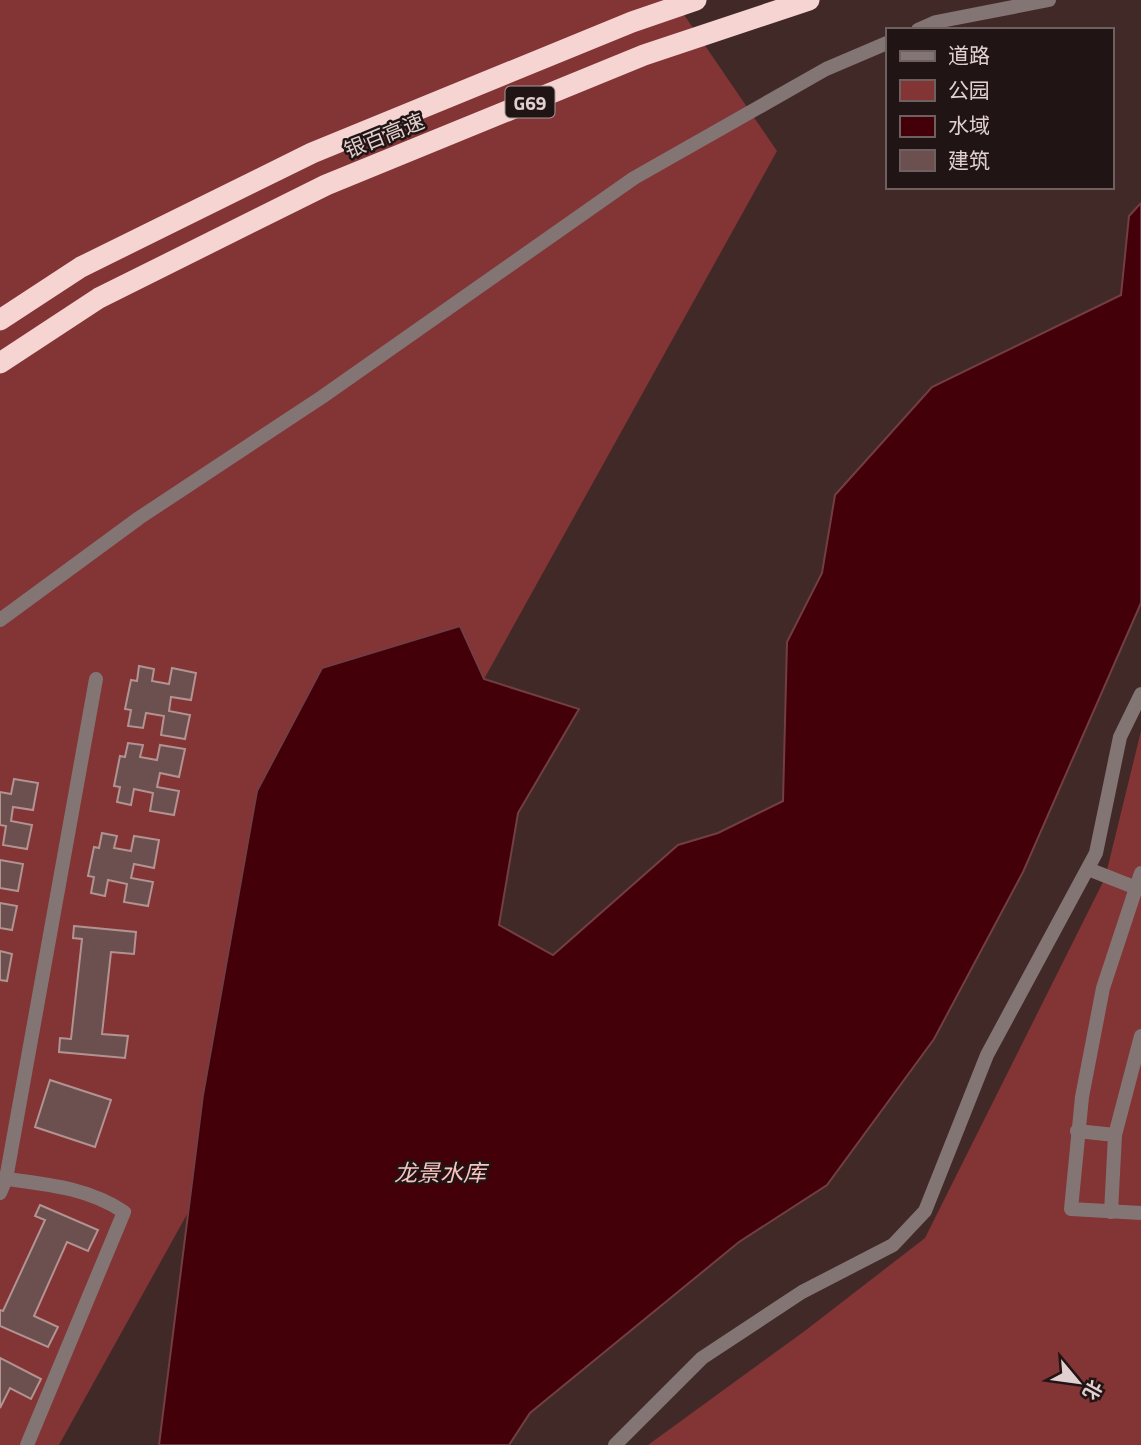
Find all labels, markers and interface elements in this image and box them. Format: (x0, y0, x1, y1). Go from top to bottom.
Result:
legend (886, 28, 1113, 189)
text: 道路 (948, 39, 990, 71)
text: 公园 (948, 74, 990, 106)
road number: G69 (505, 86, 554, 118)
street label: 银百高速 (339, 104, 429, 166)
text: 水域 (948, 109, 990, 141)
text: 建筑 (948, 144, 990, 176)
water label: 龙景水库 (394, 1155, 490, 1190)
north arrow (1043, 1347, 1113, 1417)
text: 北 (1076, 1375, 1111, 1406)

